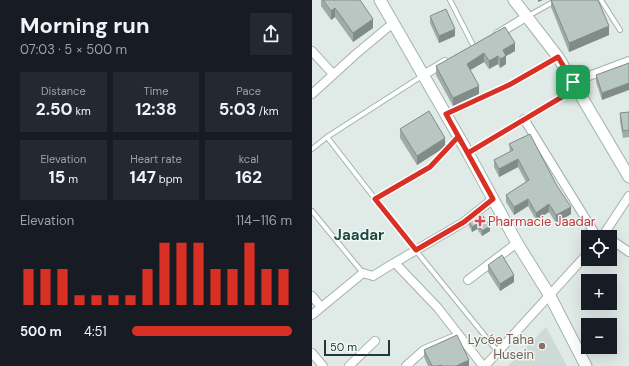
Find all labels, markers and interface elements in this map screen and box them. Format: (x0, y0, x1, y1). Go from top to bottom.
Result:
text: Morning run (20, 11, 150, 40)
button: share (250, 13, 292, 55)
text: 07:03 · 5 × 500 m (20, 41, 127, 58)
pin (556, 65, 590, 99)
icon: arrive (562, 71, 584, 93)
text: Distance (41, 84, 86, 98)
text: Time (144, 84, 168, 98)
text: Pace (236, 84, 261, 98)
text: 2.50 (36, 98, 73, 120)
text: 12:38 (135, 98, 177, 120)
text: 5:03 (219, 98, 256, 120)
text: km (73, 104, 91, 118)
text: /km (256, 104, 279, 118)
text: Elevation (40, 152, 86, 166)
text: Heart rate (130, 152, 182, 166)
text: kcal (239, 152, 259, 166)
text: 15 (49, 166, 65, 188)
text: 147 (130, 166, 156, 188)
text: 162 (235, 166, 262, 188)
text: m (65, 172, 78, 186)
text: bpm (156, 172, 182, 186)
text: Elevation (20, 212, 74, 229)
text: 114–116 m (236, 212, 292, 229)
place label: Pharmacie Jaadar (488, 213, 596, 230)
marker: Pharmacie Jaadar (475, 216, 485, 226)
district label: Jaadar (334, 225, 384, 245)
map controls (581, 230, 617, 354)
button: locate (581, 230, 617, 266)
button: + (581, 274, 617, 310)
button: − (581, 318, 617, 354)
text: 500 m (20, 323, 62, 340)
text: 4:51 (84, 323, 107, 340)
place label: Lycée Taha Husein (468, 331, 534, 363)
scale bar (324, 338, 390, 357)
text: 50 m (330, 340, 357, 354)
marker: Lycée Taha Husein (537, 341, 547, 351)

